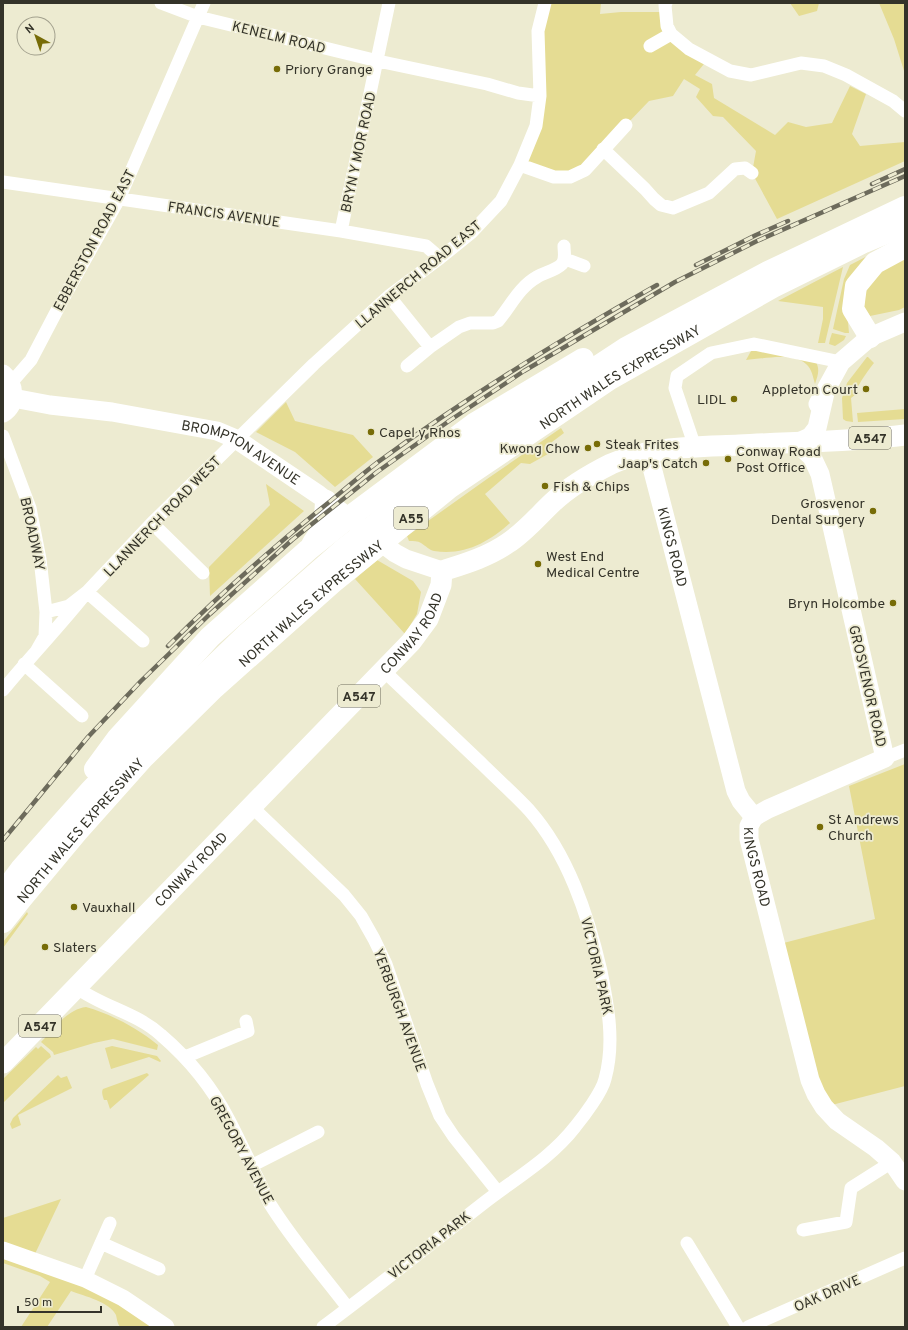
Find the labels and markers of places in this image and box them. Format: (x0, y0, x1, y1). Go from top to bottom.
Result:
place label: Priory Grange (285, 62, 373, 79)
marker: Priory Grange (272, 64, 282, 74)
place label: Appleton Court (762, 382, 858, 399)
marker: Appleton Court (861, 384, 871, 394)
place label: LIDL (697, 392, 726, 409)
marker: LIDL (729, 394, 739, 404)
place label: Capel y Rhos (379, 425, 461, 442)
marker: Capel y Rhos (366, 427, 376, 437)
place label: Steak Frites (605, 437, 679, 454)
marker: Steak Frites (592, 439, 602, 449)
place label: Kwong Chow (500, 441, 580, 458)
marker: Kwong Chow (583, 443, 593, 453)
place label: Conway Road Post Office (736, 444, 821, 477)
marker: Conway Road Post Office (723, 454, 733, 464)
place label: Jaap's Catch (618, 456, 698, 473)
marker: Jaap's Catch (701, 458, 711, 468)
place label: Fish & Chips (553, 479, 630, 496)
marker: Fish & Chips (540, 481, 550, 491)
place label: Grosvenor Dental Surgery (771, 496, 866, 529)
marker: Grosvenor Dental Surgery (868, 506, 878, 516)
place label: West End Medical Centre (546, 549, 640, 582)
marker: West End Medical Centre (533, 559, 543, 569)
place label: Bryn Holcombe (788, 596, 885, 613)
marker: Bryn Holcombe (888, 598, 898, 608)
place label: St Andrews Church (828, 812, 899, 845)
marker: St Andrews Church (815, 822, 825, 832)
place label: Vauxhall (82, 900, 135, 917)
marker: Vauxhall (69, 902, 79, 912)
place label: Slaters (53, 940, 97, 957)
marker: Slaters (40, 942, 50, 952)

